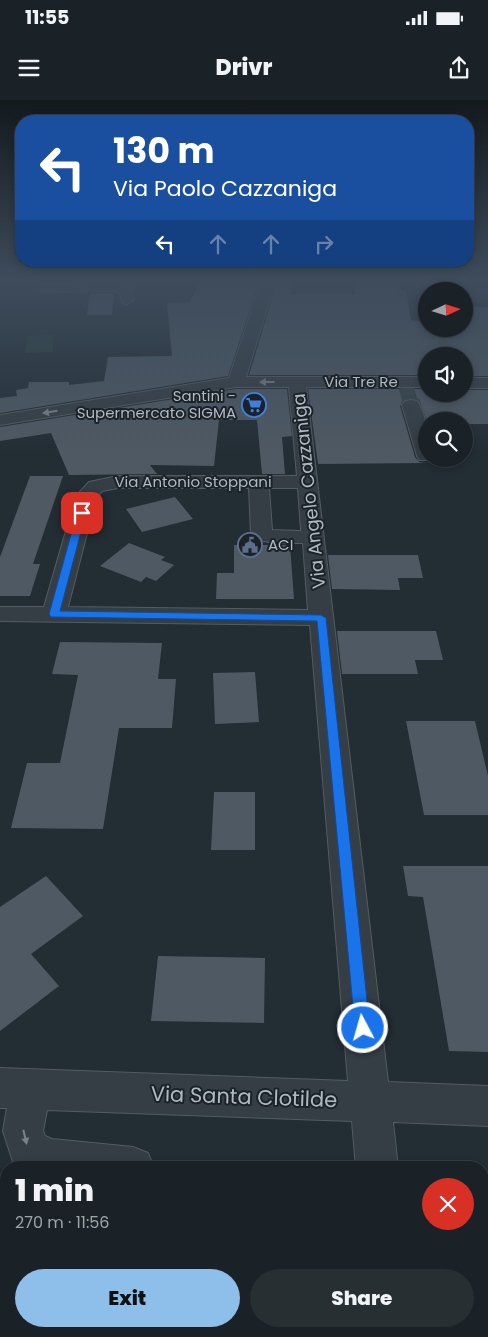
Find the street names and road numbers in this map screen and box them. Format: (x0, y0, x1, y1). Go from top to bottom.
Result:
street label: Via Tre Re (324, 371, 398, 392)
street label: Via Angelo Cazzaniga (286, 392, 331, 590)
street label: Via Antonio Stoppani (114, 471, 272, 492)
street label: Via Santa Clotilde (150, 1079, 338, 1114)

